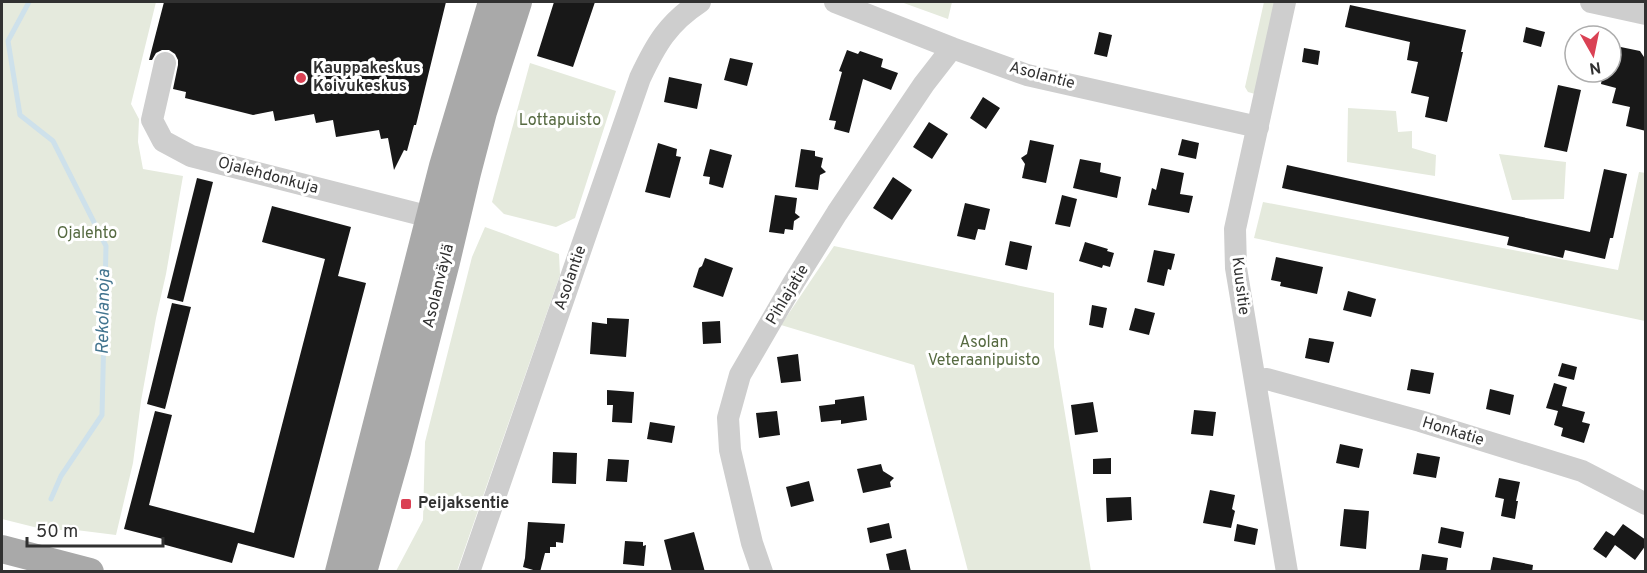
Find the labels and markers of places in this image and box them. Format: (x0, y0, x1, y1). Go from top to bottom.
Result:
place label: Kauppakeskus Koivukeskus (313, 59, 421, 97)
marker: Kauppakeskus Koivukeskus (294, 71, 308, 85)
place label: Peijaksentie (418, 494, 509, 514)
marker: Peijaksentie (399, 497, 413, 511)

